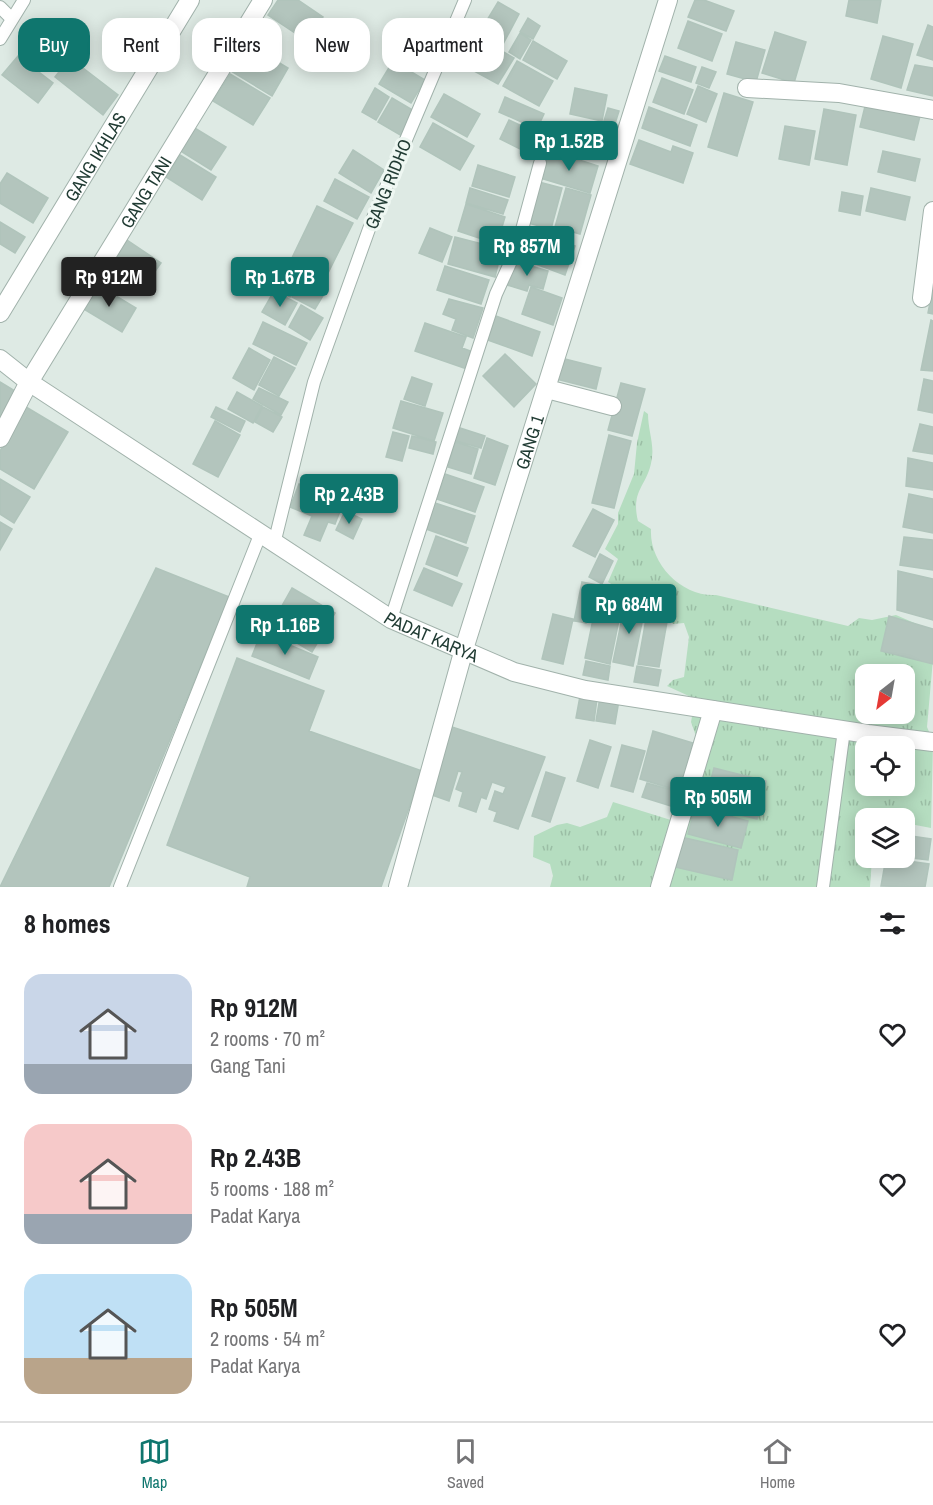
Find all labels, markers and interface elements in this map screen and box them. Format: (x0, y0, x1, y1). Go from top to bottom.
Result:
chip: Buy (18, 18, 90, 72)
chip: Rent (102, 18, 180, 72)
chip: Filters (192, 18, 282, 72)
chip: New (294, 18, 370, 72)
chip: Apartment (382, 18, 504, 72)
street label: GANG IKHLAS (58, 107, 132, 206)
pin: Rp 1.52B (507, 121, 631, 172)
text: Rp 1.52B (534, 127, 604, 154)
street label: GANG RIDHO (359, 135, 417, 233)
street label: GANG TANI (114, 151, 177, 233)
pin: Rp 857M (472, 226, 582, 277)
text: Rp 857M (493, 232, 561, 259)
pin: Rp 912M (54, 257, 164, 308)
pin: Rp 1.67B (218, 257, 342, 308)
text: Rp 912M (75, 263, 143, 290)
text: Rp 1.67B (245, 263, 315, 290)
street label: GANG 1 (509, 411, 550, 472)
pin: Rp 2.43B (287, 474, 411, 525)
text: Rp 2.43B (314, 480, 384, 507)
pin: Rp 684M (574, 584, 684, 635)
text: Rp 684M (595, 590, 663, 617)
pin: Rp 1.16B (223, 605, 347, 656)
street label: PADAT KARYA (379, 605, 483, 668)
text: Rp 1.16B (250, 611, 320, 638)
north arrow (855, 664, 915, 724)
map controls (855, 664, 915, 868)
button: locate (855, 736, 915, 796)
pin: Rp 505M (663, 777, 773, 828)
text: Rp 505M (684, 783, 752, 810)
button: layers (855, 808, 915, 868)
text: 8 homes (24, 906, 111, 941)
icon: filters (876, 907, 909, 940)
text: Rp 912M (210, 990, 298, 1025)
icon: home (72, 998, 144, 1070)
icon: heart (876, 1018, 909, 1051)
text: 2 rooms · 70 m² (210, 1025, 325, 1052)
text: Gang Tani (210, 1052, 286, 1079)
text: Rp 2.43B (210, 1140, 301, 1175)
icon: home (72, 1148, 144, 1220)
icon: heart (876, 1168, 909, 1201)
text: 5 rooms · 188 m² (210, 1175, 334, 1202)
text: Padat Karya (210, 1202, 300, 1229)
text: Rp 505M (210, 1290, 298, 1325)
icon: home (72, 1298, 144, 1370)
icon: heart (876, 1318, 909, 1351)
text: 2 rooms · 54 m² (210, 1325, 325, 1352)
text: Padat Karya (210, 1352, 300, 1379)
tab: Map (138, 1435, 171, 1493)
tab: Saved (447, 1435, 484, 1493)
tab: Home (760, 1435, 795, 1493)

